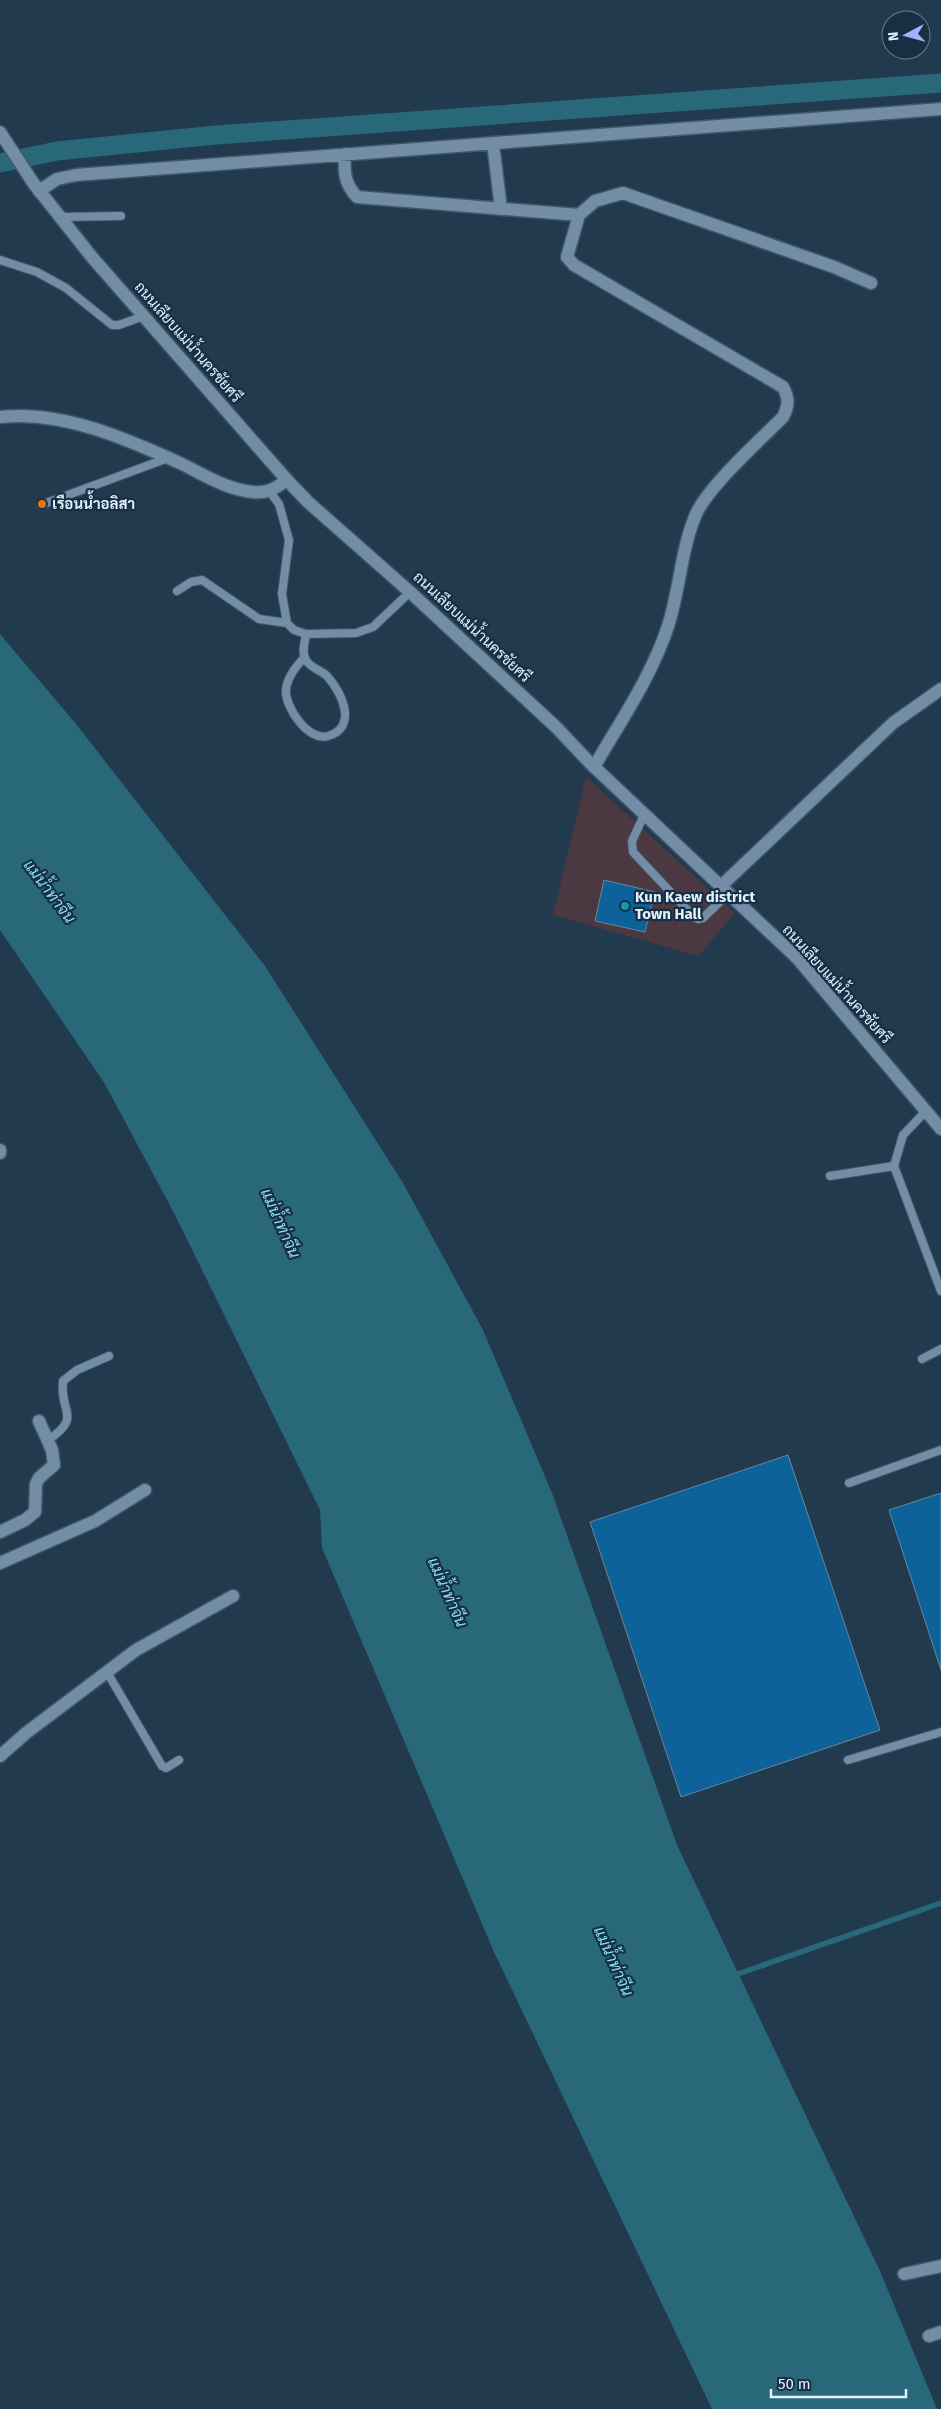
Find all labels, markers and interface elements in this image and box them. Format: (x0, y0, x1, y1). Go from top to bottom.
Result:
north arrow (881, 10, 931, 60)
text: N (885, 31, 903, 42)
street label: ถนนเลียบแม่น้ำนครชัยศรี (131, 275, 248, 406)
place label: เรือนน้ำอลิสา (52, 490, 135, 513)
marker: เรือนน้ำอลิสา (36, 498, 48, 510)
street label: ถนนเลียบแม่น้ำนครชัยศรี (410, 565, 537, 686)
water label: แม่น้ำท่าจีน (20, 853, 84, 927)
place label: Kun Kaew district Town Hall (635, 888, 755, 923)
marker: Kun Kaew district Town Hall (619, 900, 631, 912)
street label: ถนนเลียบแม่น้ำนครชัยศรี (779, 918, 898, 1047)
water label: แม่น้ำท่าจีน (257, 1183, 309, 1261)
water label: แม่น้ำท่าจีน (424, 1552, 476, 1630)
water label: แม่น้ำท่าจีน (590, 1921, 642, 1999)
scale bar (771, 2366, 906, 2398)
text: 50 m (778, 2375, 811, 2393)

